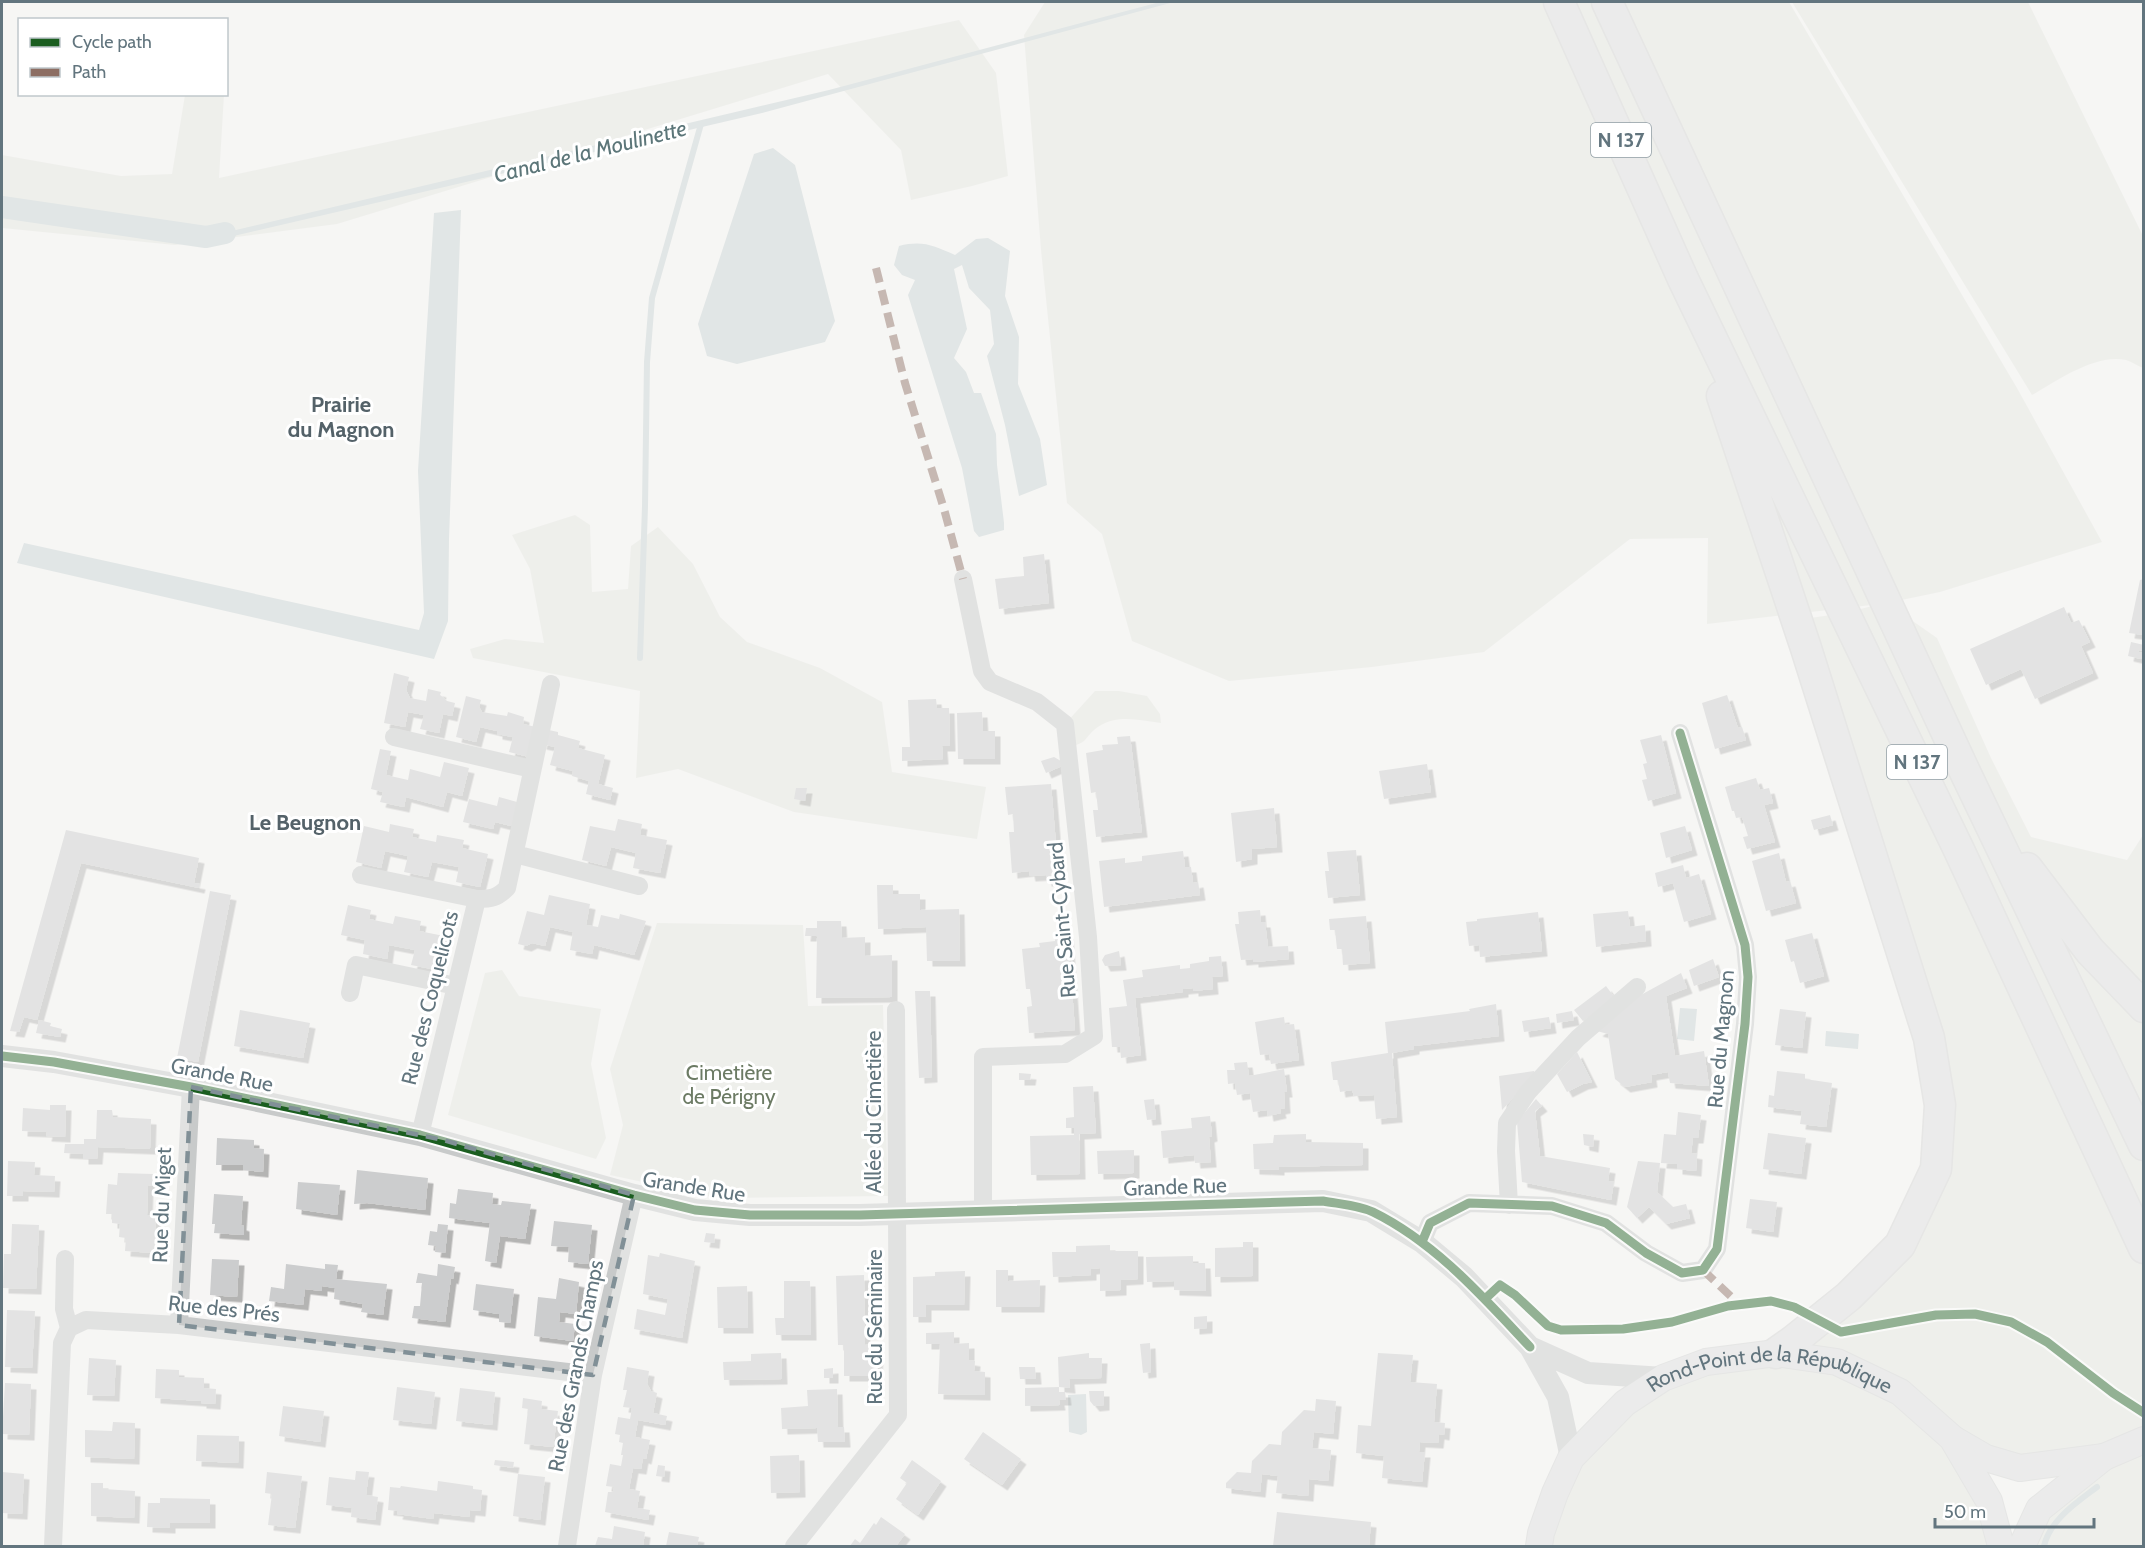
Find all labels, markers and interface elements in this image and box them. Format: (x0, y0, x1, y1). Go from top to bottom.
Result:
legend (18, 18, 228, 96)
text: Cycle path (72, 31, 152, 53)
text: Path (72, 61, 106, 83)
water label: Canal de la Moulinette (491, 114, 689, 188)
road number: N 137 (1591, 123, 1651, 157)
district label: Prairie du Magnon (288, 391, 394, 443)
road number: N 137 (1887, 745, 1947, 779)
district label: Le Beugnon (249, 809, 361, 836)
street label: Rue Saint-Cybard (1042, 841, 1081, 999)
street label: Rue des Coquelicots (396, 908, 463, 1087)
street label: Rue du Magnon (1702, 969, 1739, 1109)
street label: Allée du Cimetière (861, 1030, 886, 1193)
street label: Grande Rue (169, 1052, 276, 1097)
park label: Cimetière de Périgny (682, 1060, 776, 1109)
street label: Rue du Miget (147, 1147, 176, 1263)
street label: Grande Rue (641, 1166, 747, 1207)
street label: Grande Rue (1123, 1172, 1227, 1201)
street label: Rue du Séminaire (862, 1249, 887, 1405)
street label: Rue des Grands Champs (543, 1258, 608, 1474)
street label: Rue des Prés (167, 1290, 282, 1327)
text: Rond-Point de la République (1642, 1340, 1897, 1399)
street label: Rond-Point de la République (1643, 1380, 1897, 1406)
scale bar (1935, 1491, 2094, 1529)
text: 50 m (1944, 1501, 1986, 1523)

